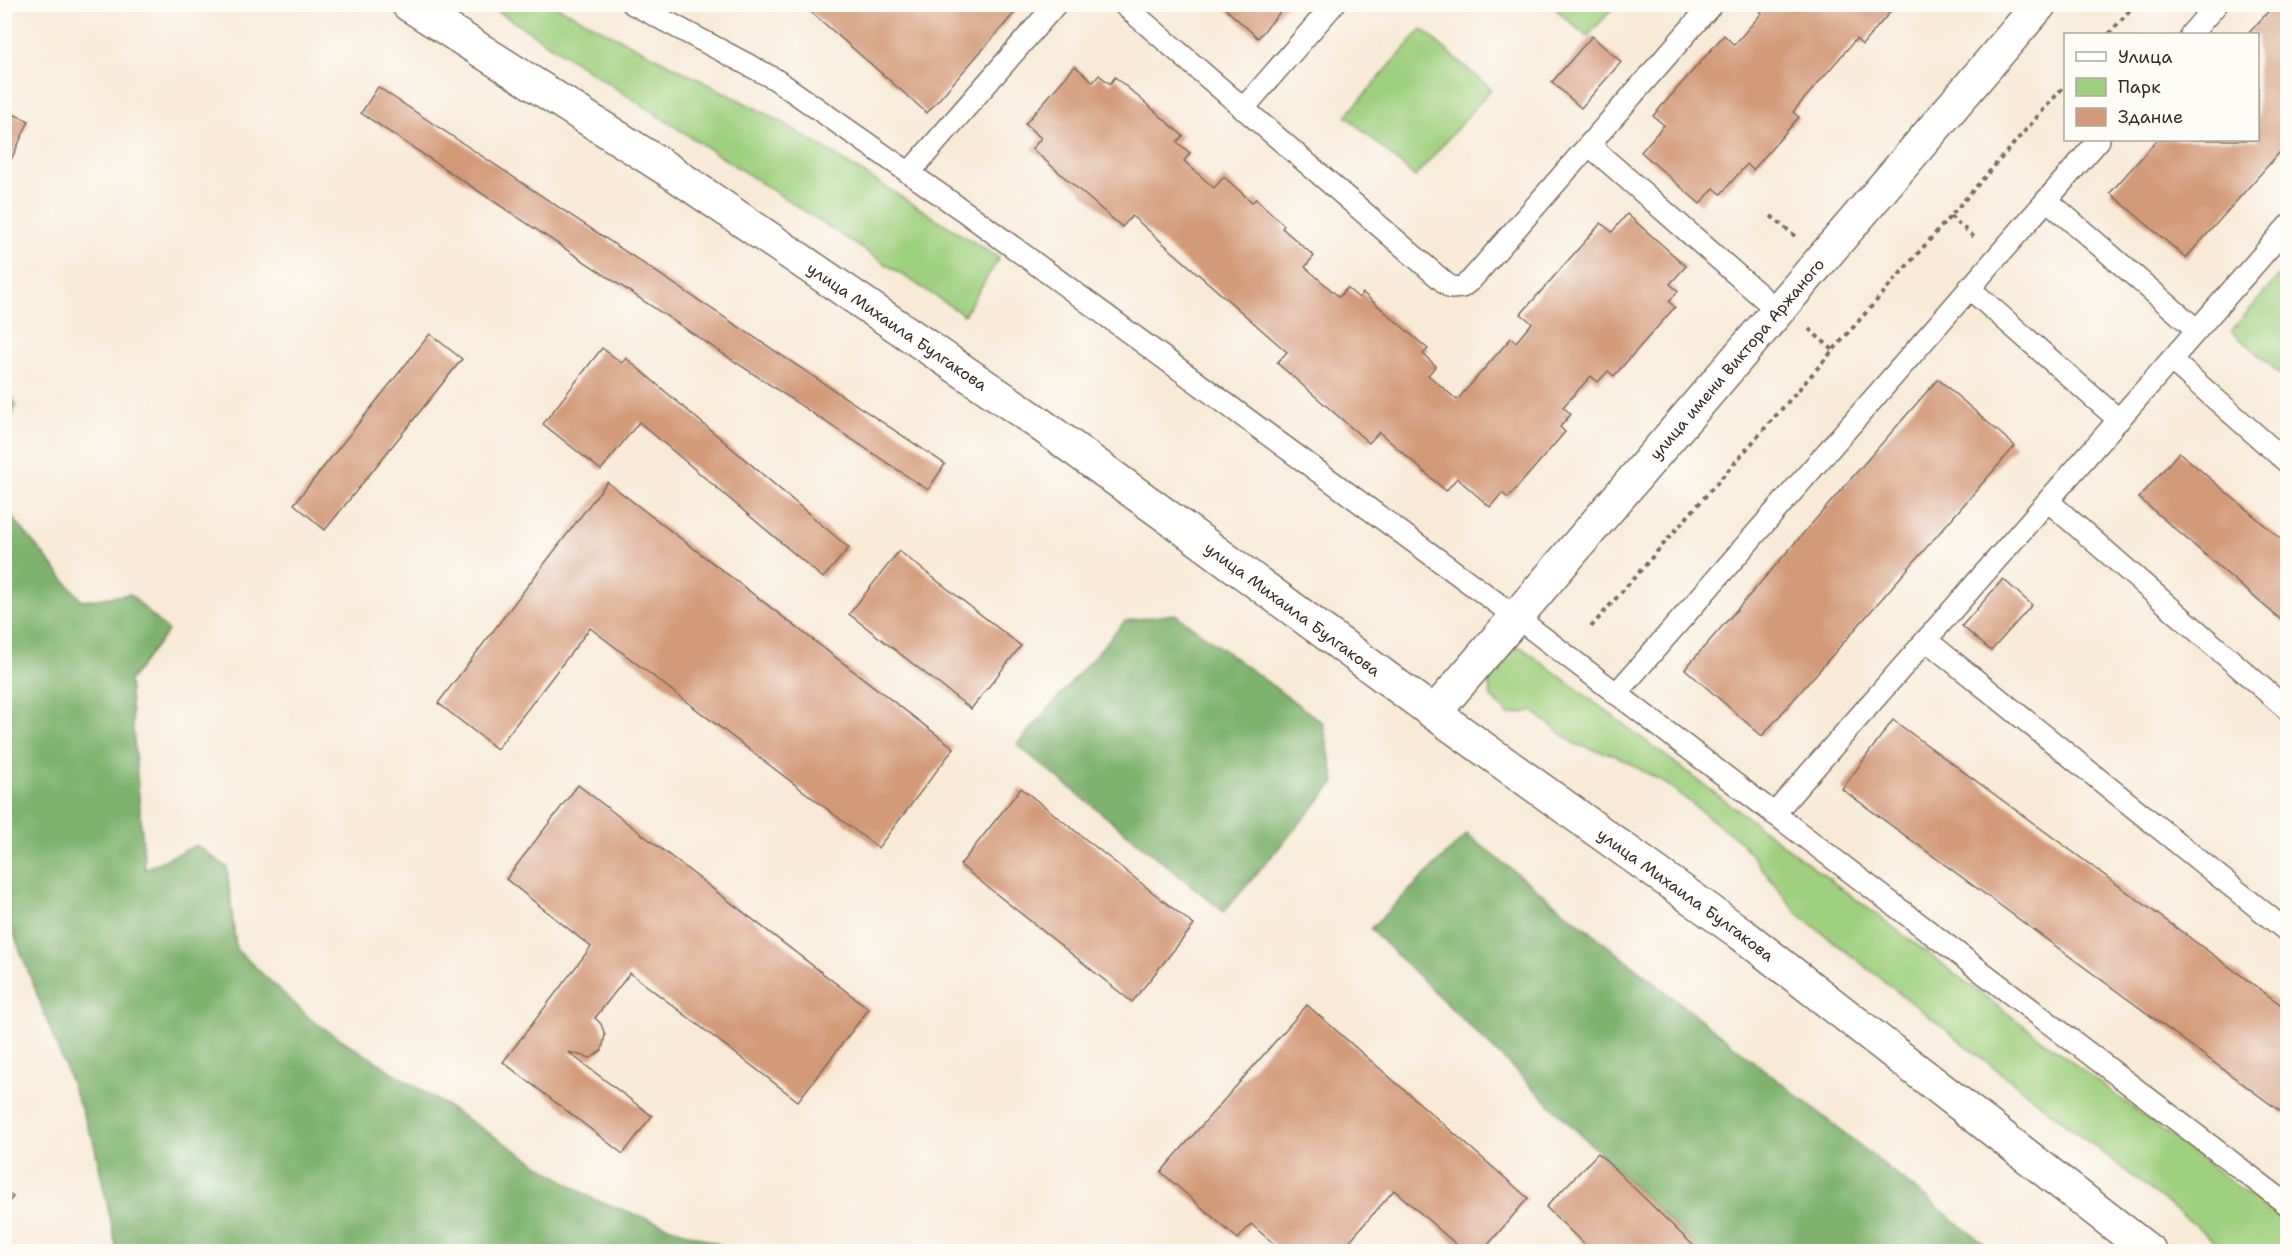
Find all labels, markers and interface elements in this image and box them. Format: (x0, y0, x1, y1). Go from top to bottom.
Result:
legend (2064, 33, 2259, 141)
text: Улица (2118, 45, 2172, 69)
text: Парк (2118, 75, 2161, 99)
text: Здание (2118, 105, 2183, 129)
street label: улица имени Виктора Аржаного (1645, 254, 1829, 464)
street label: улица Михаила Булгакова (803, 258, 991, 396)
street label: улица Михаила Булгакова (1200, 537, 1385, 681)
street label: улица Михаила Булгакова (1593, 824, 1778, 966)

